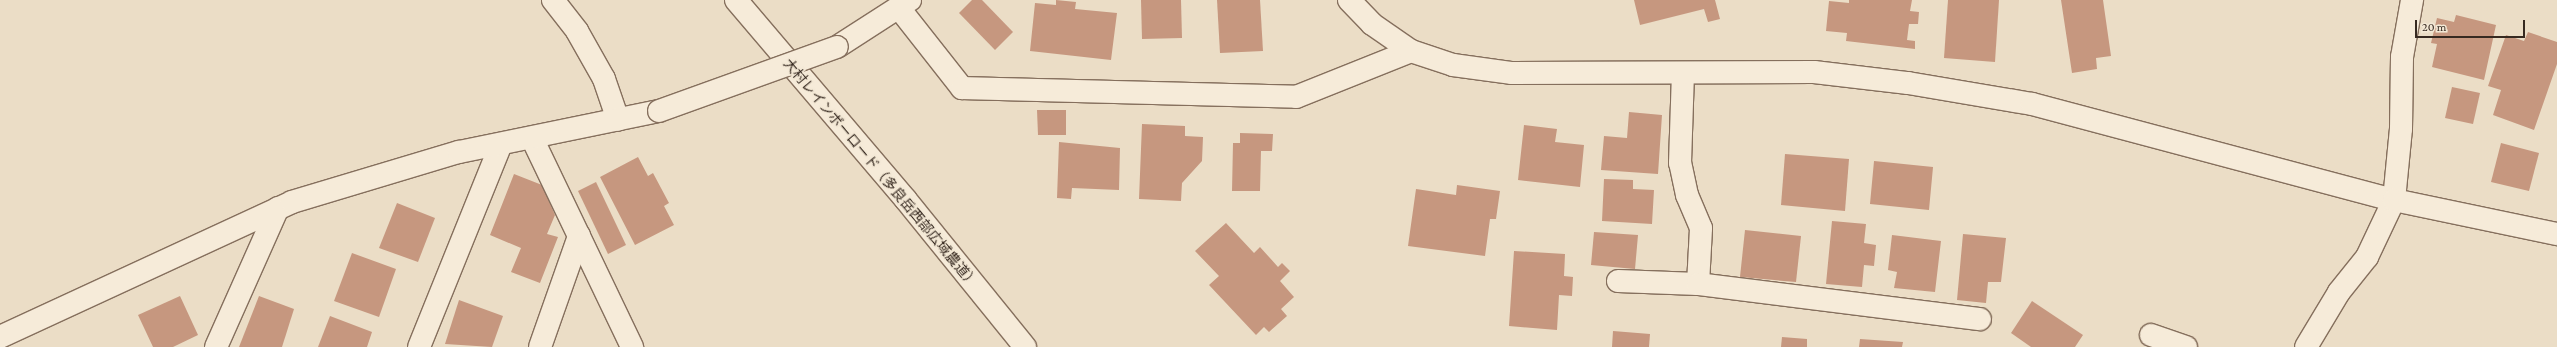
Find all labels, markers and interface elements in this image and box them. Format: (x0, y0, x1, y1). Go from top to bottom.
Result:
scale bar (2417, 12, 2527, 38)
text: 20 m (2422, 20, 2446, 34)
street label: 大村レインボーロード（多良岳西部広域農道） (780, 55, 982, 291)

